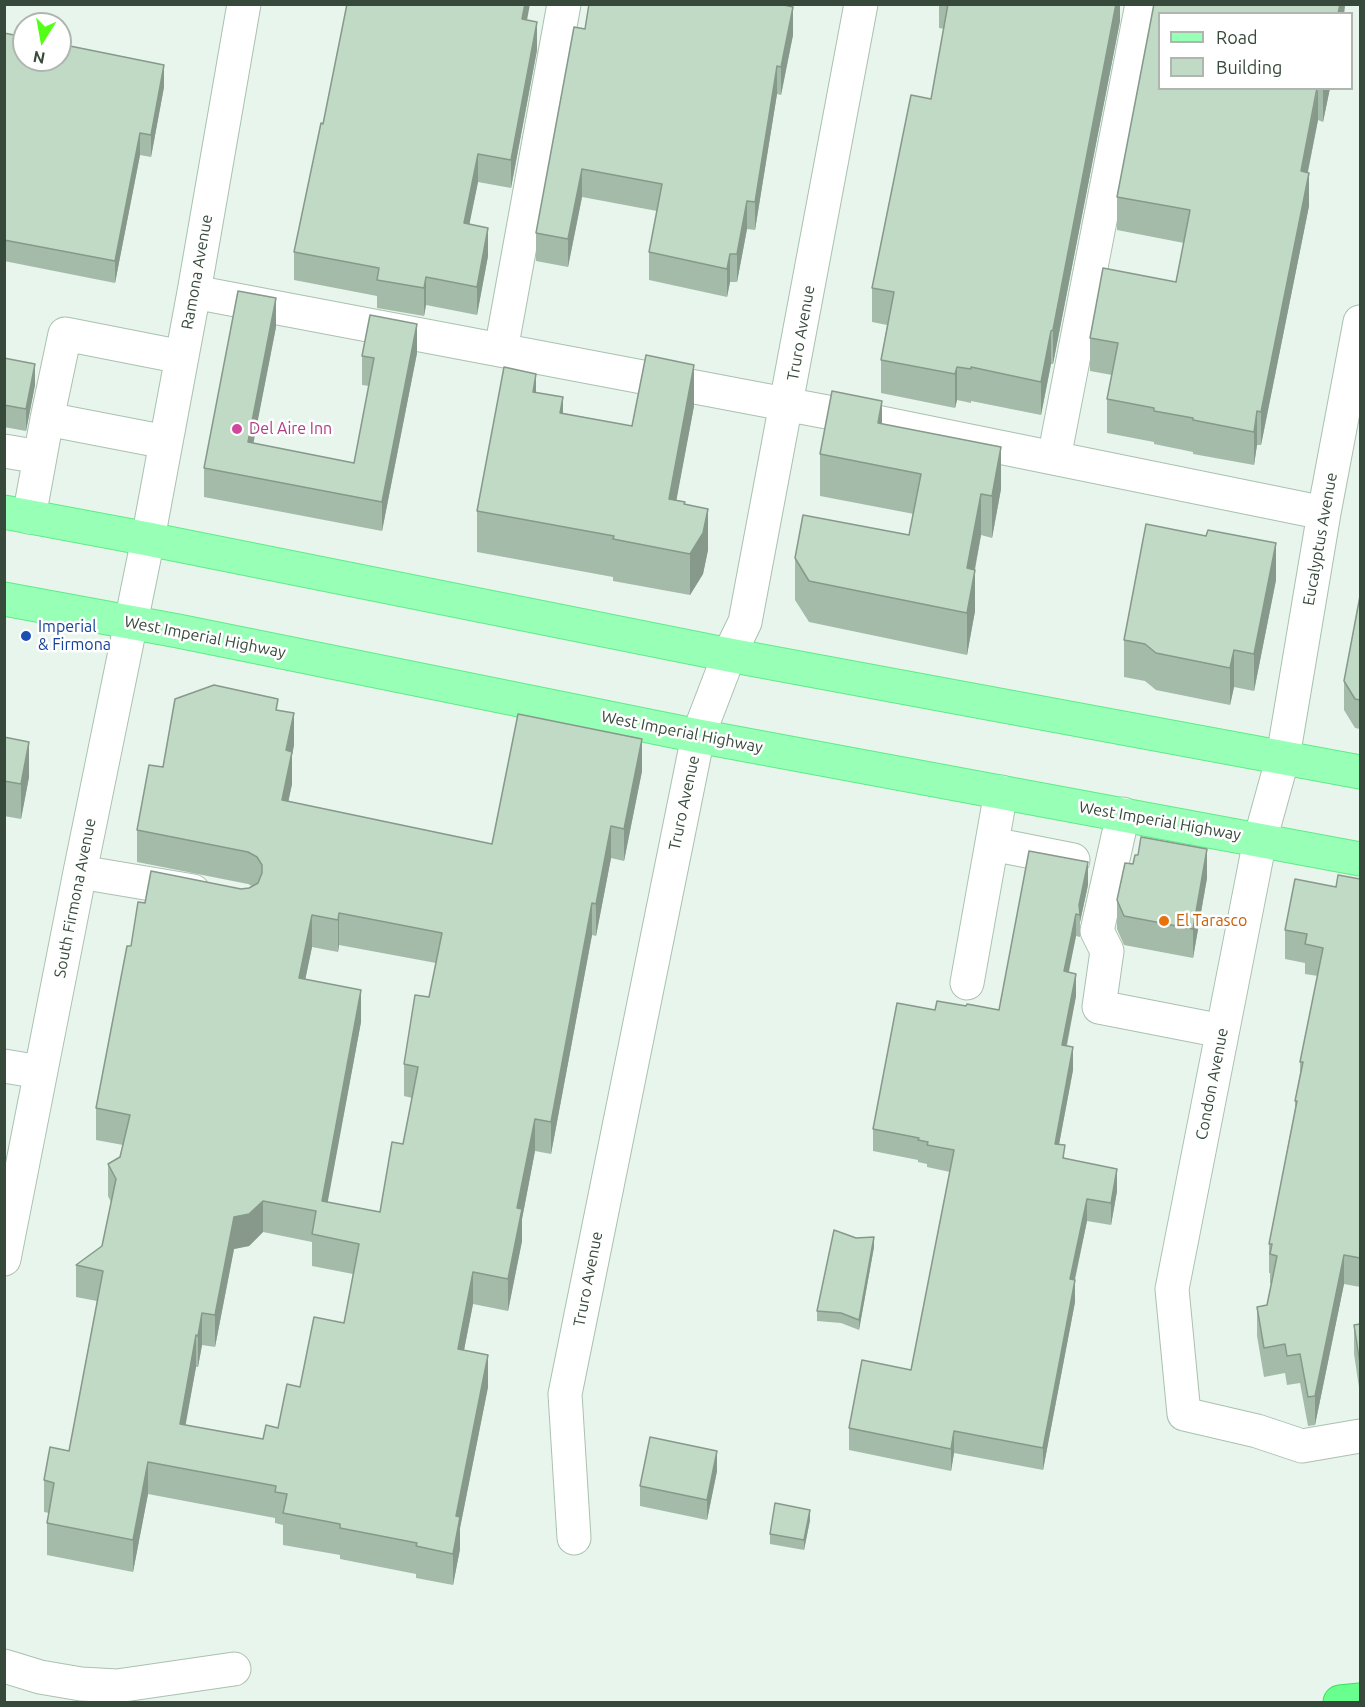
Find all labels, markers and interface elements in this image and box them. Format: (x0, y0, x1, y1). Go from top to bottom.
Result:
north arrow (12, 12, 72, 72)
legend (1158, 12, 1353, 90)
text: Road (1216, 27, 1258, 47)
text: N (31, 48, 47, 68)
text: Building (1216, 57, 1282, 77)
street label: Ramona Avenue (177, 213, 217, 331)
street label: Truro Avenue (783, 284, 819, 382)
place label: Del Aire Inn (249, 419, 332, 439)
marker: Del Aire Inn (230, 422, 244, 436)
street label: Eucalyptus Avenue (1299, 471, 1341, 607)
street label: West Imperial Highway (123, 612, 287, 662)
place label: Imperial & Firmona (38, 617, 111, 655)
marker: Imperial & Firmona (19, 629, 33, 643)
street label: West Imperial Highway (600, 707, 764, 757)
street label: Truro Avenue (665, 754, 703, 852)
street label: West Imperial Highway (1078, 797, 1242, 845)
street label: South Firmona Avenue (50, 816, 100, 980)
place label: El Tarasco (1176, 911, 1247, 931)
marker: El Tarasco (1157, 914, 1171, 928)
street label: Condon Avenue (1192, 1026, 1232, 1142)
street label: Truro Avenue (569, 1230, 607, 1328)

